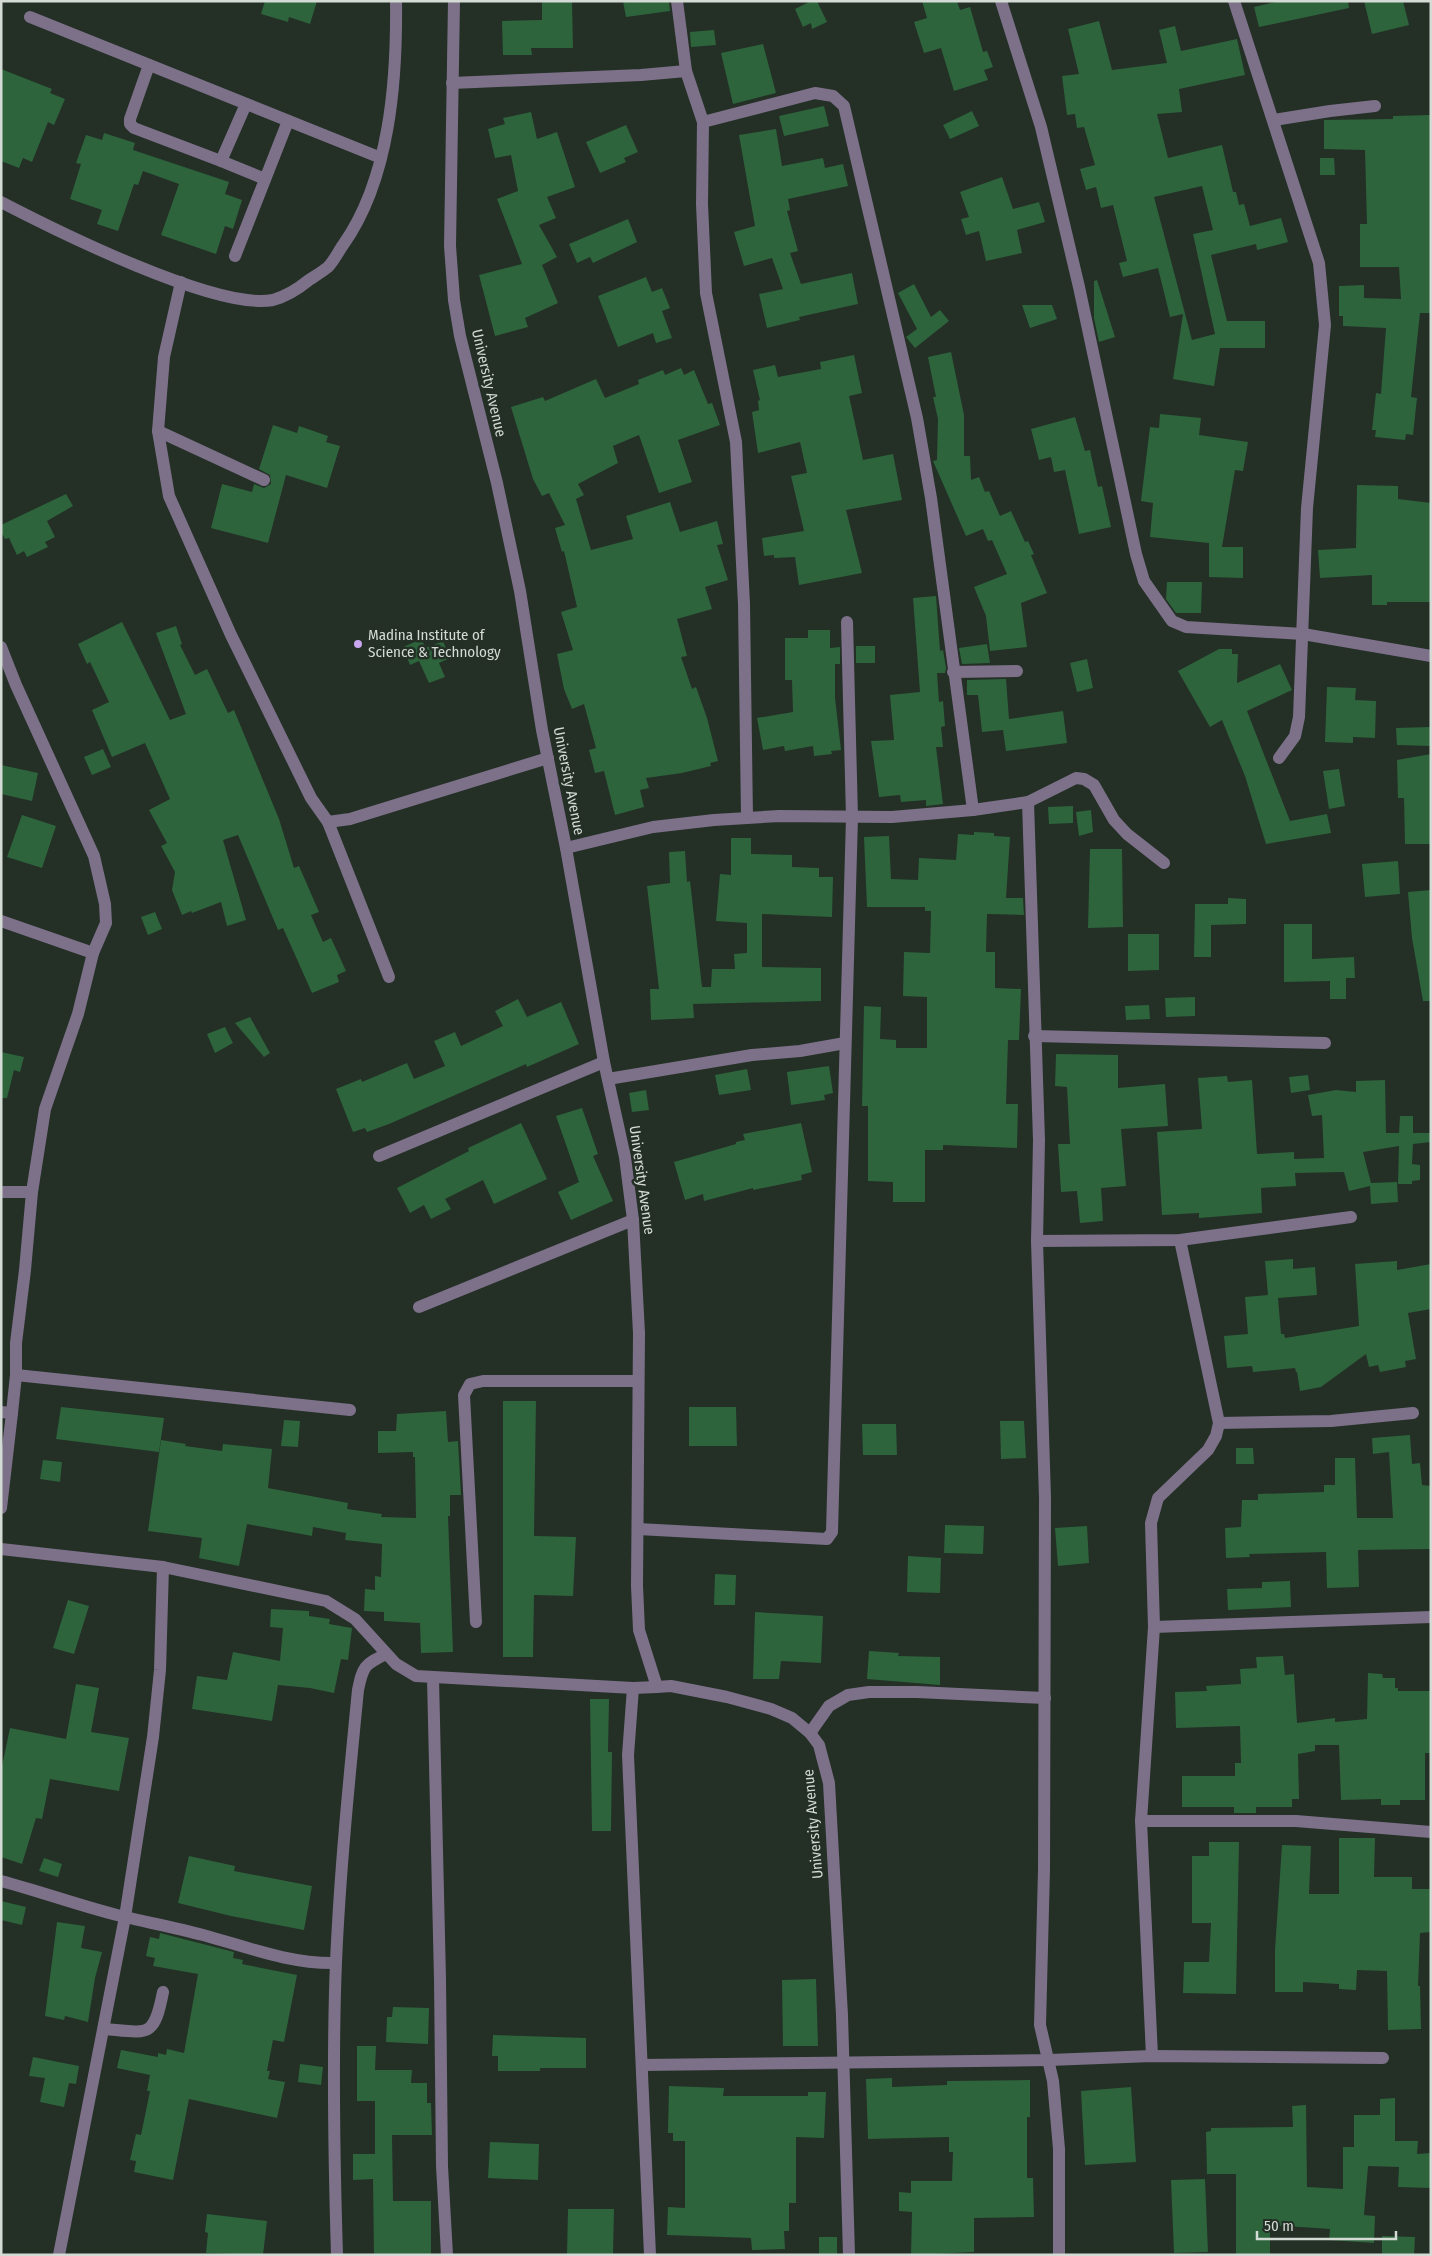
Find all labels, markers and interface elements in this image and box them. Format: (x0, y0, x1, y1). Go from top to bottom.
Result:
street label: University Avenue (468, 327, 510, 439)
place label: Madina Institute of Science & Technology (368, 626, 501, 661)
marker: Madina Institute of Science & Technology (352, 638, 364, 650)
street label: University Avenue (550, 725, 588, 837)
street label: University Avenue (625, 1124, 659, 1236)
street label: University Avenue (799, 1768, 827, 1880)
scale bar (1257, 2208, 1396, 2240)
text: 50 m (1264, 2217, 1294, 2235)

